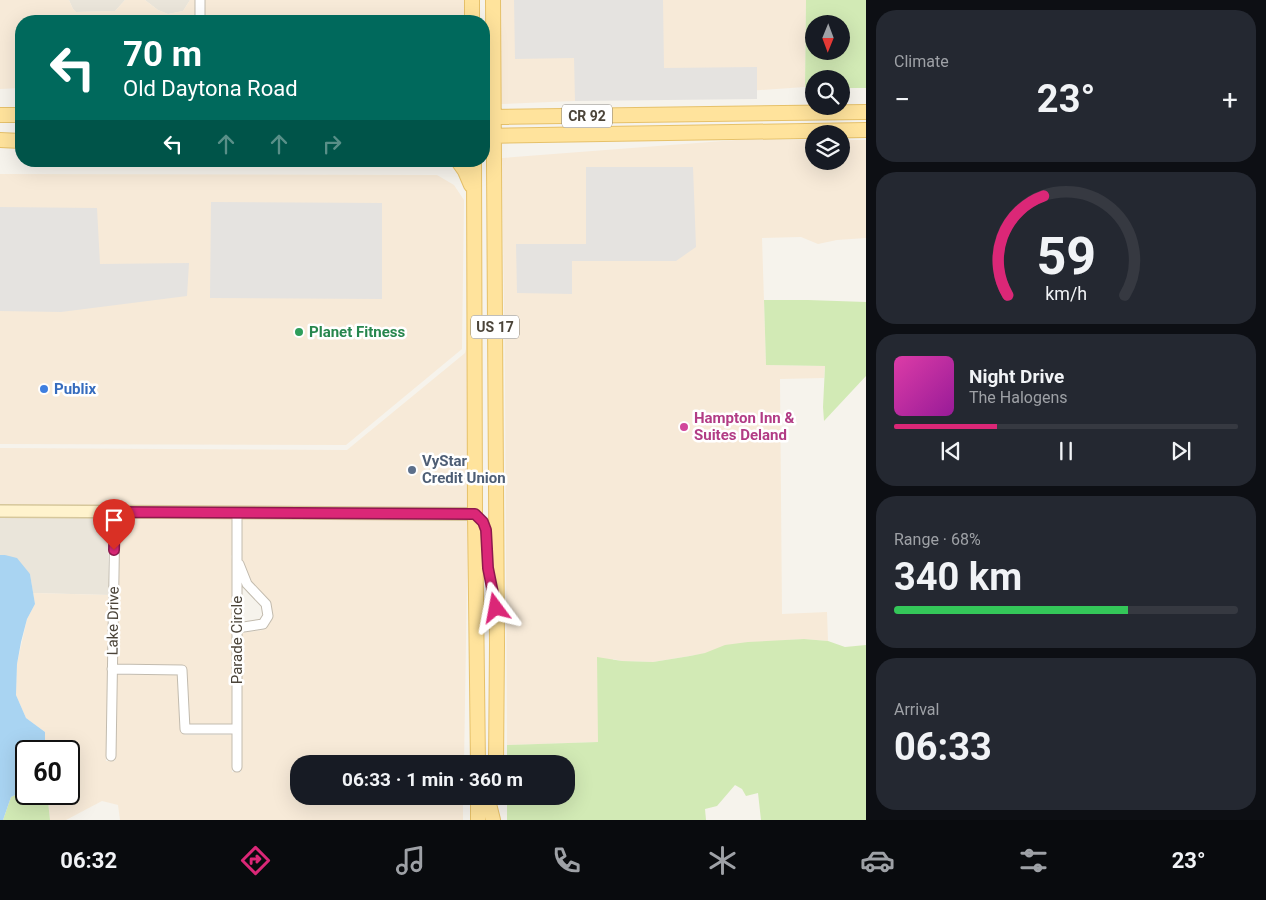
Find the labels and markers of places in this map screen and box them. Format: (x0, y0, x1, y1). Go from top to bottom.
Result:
place label: Planet Fitness (309, 323, 405, 341)
marker: Planet Fitness (293, 326, 305, 338)
place label: Publix (54, 380, 96, 398)
marker: Publix (38, 383, 50, 395)
place label: Hampton Inn & Suites Deland (694, 409, 794, 444)
marker: Hampton Inn & Suites Deland (678, 421, 690, 433)
place label: VyStar Credit Union (422, 452, 506, 487)
marker: VyStar Credit Union (406, 464, 418, 476)
pin (93, 499, 135, 550)

